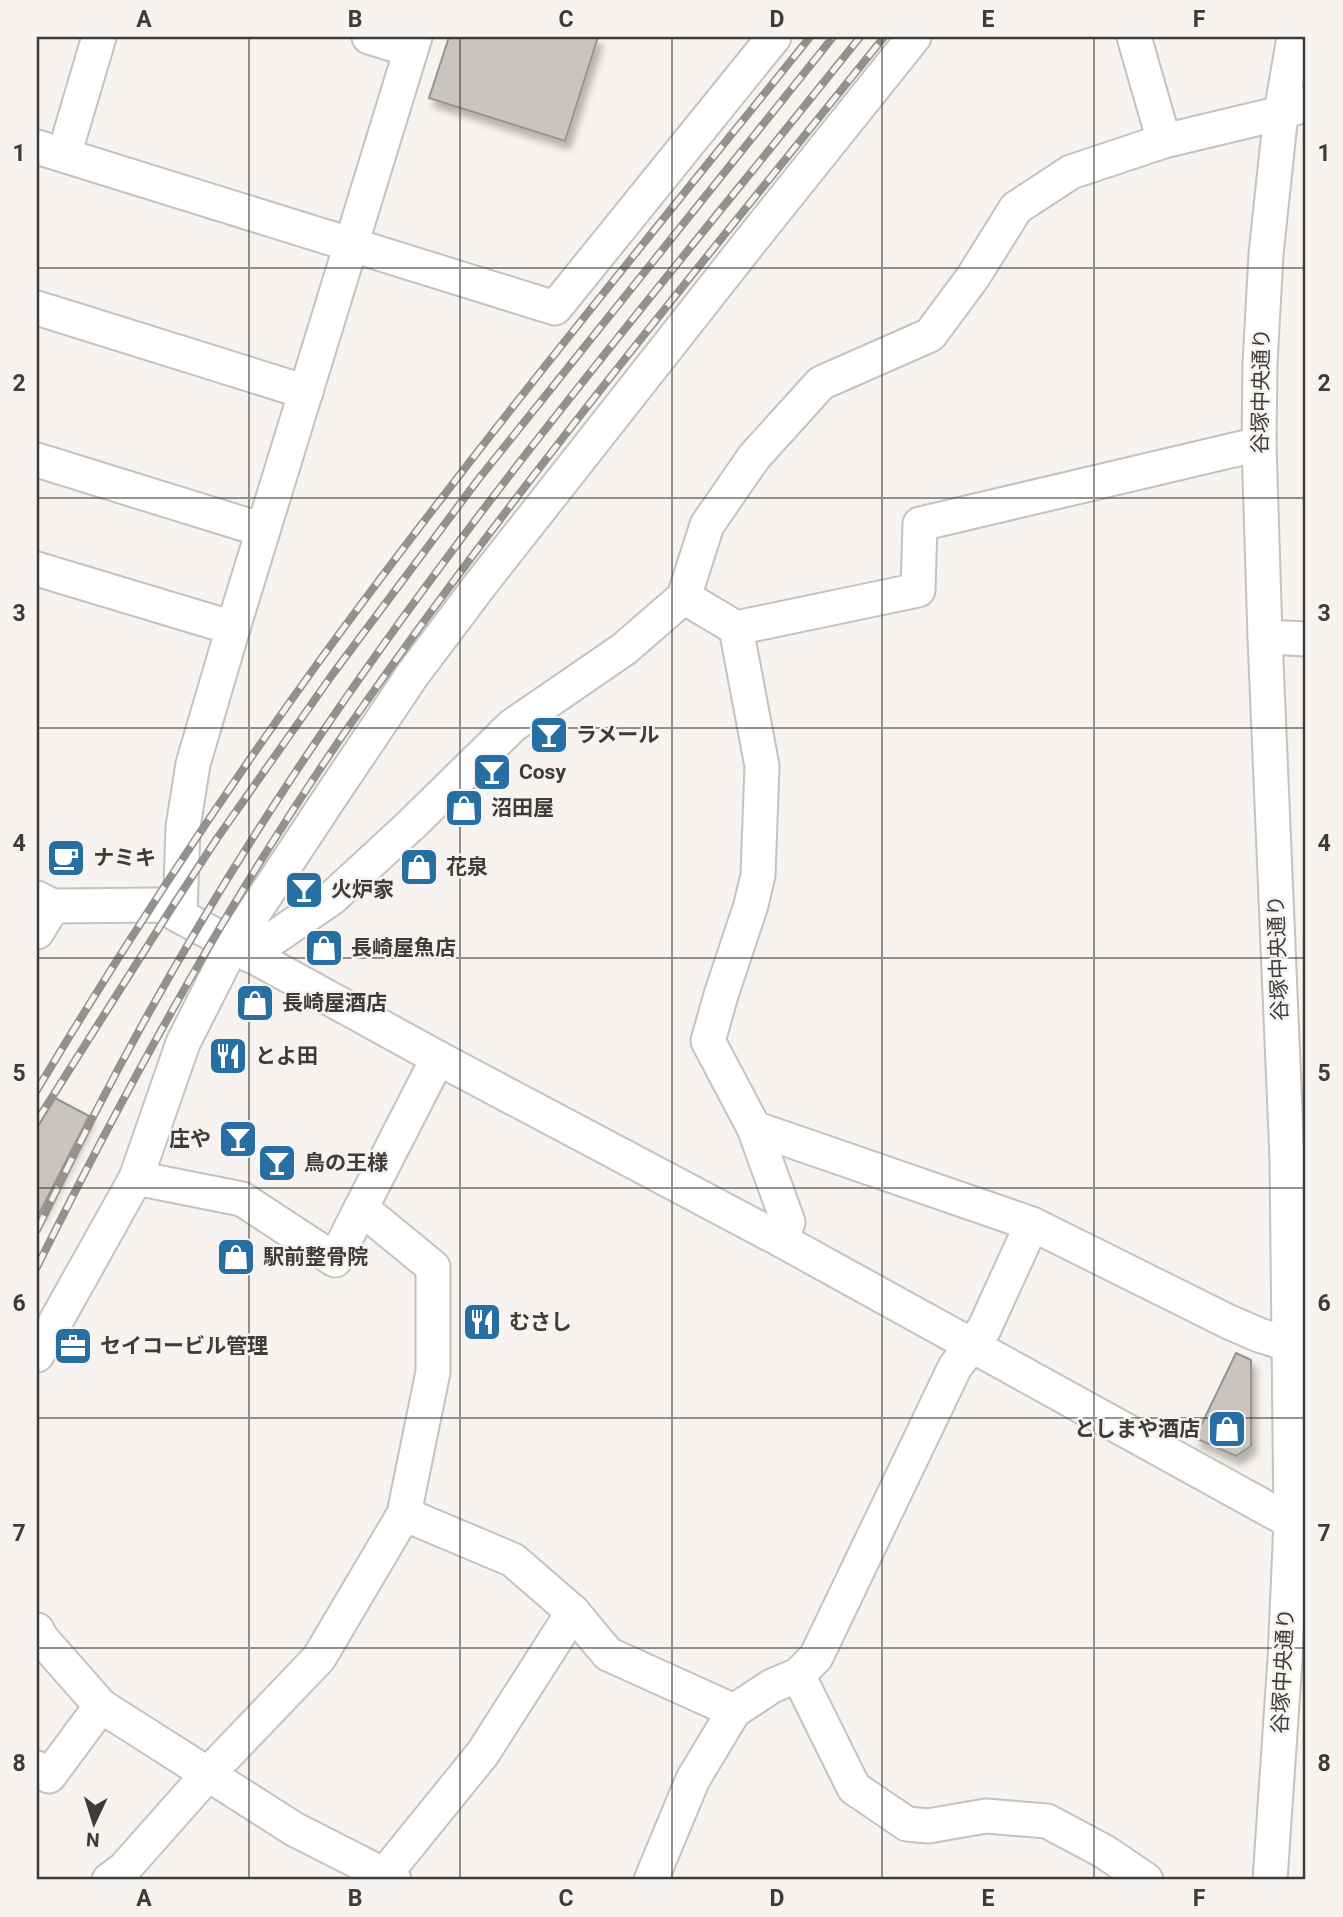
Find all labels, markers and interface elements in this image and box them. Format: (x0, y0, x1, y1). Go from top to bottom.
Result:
text: A (136, 6, 152, 33)
text: B (348, 6, 362, 33)
text: C (558, 6, 574, 33)
text: D (770, 6, 784, 33)
text: E (982, 6, 995, 33)
text: F (1193, 6, 1206, 33)
text: 1 (12, 140, 26, 167)
text: 1 (1317, 140, 1331, 167)
street label: 谷塚中央通り (1248, 328, 1274, 454)
text: 2 (12, 370, 26, 397)
text: 2 (1317, 370, 1331, 397)
text: 3 (12, 600, 26, 627)
text: 3 (1317, 600, 1331, 627)
bar icon: ラメール (528, 714, 570, 756)
place label: ラメール (576, 723, 659, 747)
bar icon: Cosy (471, 751, 513, 793)
place label: Cosy (519, 760, 566, 784)
shop icon: 沼田屋 (443, 787, 485, 829)
place label: 沼田屋 (491, 796, 554, 820)
text: 4 (12, 830, 26, 857)
text: 4 (1317, 830, 1331, 857)
cafe icon: ナミキ (45, 837, 87, 879)
place label: ナミキ (93, 846, 156, 870)
shop icon: 花泉 (398, 846, 440, 888)
place label: 花泉 (446, 855, 488, 879)
bar icon: 火炉家 (283, 869, 325, 911)
place label: 火炉家 (331, 878, 394, 902)
street label: 谷塚中央通り (1264, 895, 1292, 1021)
shop icon: 長崎屋魚店 (303, 927, 345, 969)
place label: 長崎屋魚店 (351, 936, 456, 960)
shop icon: 長崎屋酒店 (234, 982, 276, 1024)
place label: 長崎屋酒店 (282, 991, 387, 1015)
restaurant icon: とよ田 (207, 1035, 249, 1077)
place label: とよ田 (255, 1044, 318, 1068)
text: 5 (12, 1060, 26, 1087)
text: 5 (1317, 1060, 1331, 1087)
bar icon: 庄や (217, 1118, 259, 1160)
place label: 庄や (169, 1127, 211, 1151)
bar icon: 鳥の王様 (256, 1142, 298, 1184)
place label: 鳥の王様 (304, 1151, 388, 1175)
shop icon: 駅前整骨院 (215, 1236, 257, 1278)
place label: 駅前整骨院 (263, 1245, 368, 1269)
text: 6 (12, 1290, 26, 1317)
text: 6 (1317, 1290, 1331, 1317)
restaurant icon: むさし (461, 1301, 503, 1343)
place label: むさし (509, 1310, 572, 1334)
office icon: セイコービル管理 (52, 1325, 94, 1367)
place label: セイコービル管理 (100, 1334, 268, 1358)
shop icon: としまや酒店 (1206, 1408, 1248, 1450)
place label: としまや酒店 (1074, 1417, 1200, 1441)
text: 7 (12, 1520, 26, 1547)
text: 7 (1317, 1520, 1331, 1547)
street label: 谷塚中央通り (1268, 1607, 1298, 1735)
text: 8 (12, 1750, 26, 1777)
text: 8 (1317, 1750, 1331, 1777)
north arrow (60, 1787, 130, 1857)
text: N (85, 1828, 100, 1851)
text: A (136, 1885, 152, 1912)
text: B (348, 1885, 362, 1912)
text: C (558, 1885, 574, 1912)
text: D (770, 1885, 784, 1912)
text: E (982, 1885, 995, 1912)
text: F (1193, 1885, 1206, 1912)

